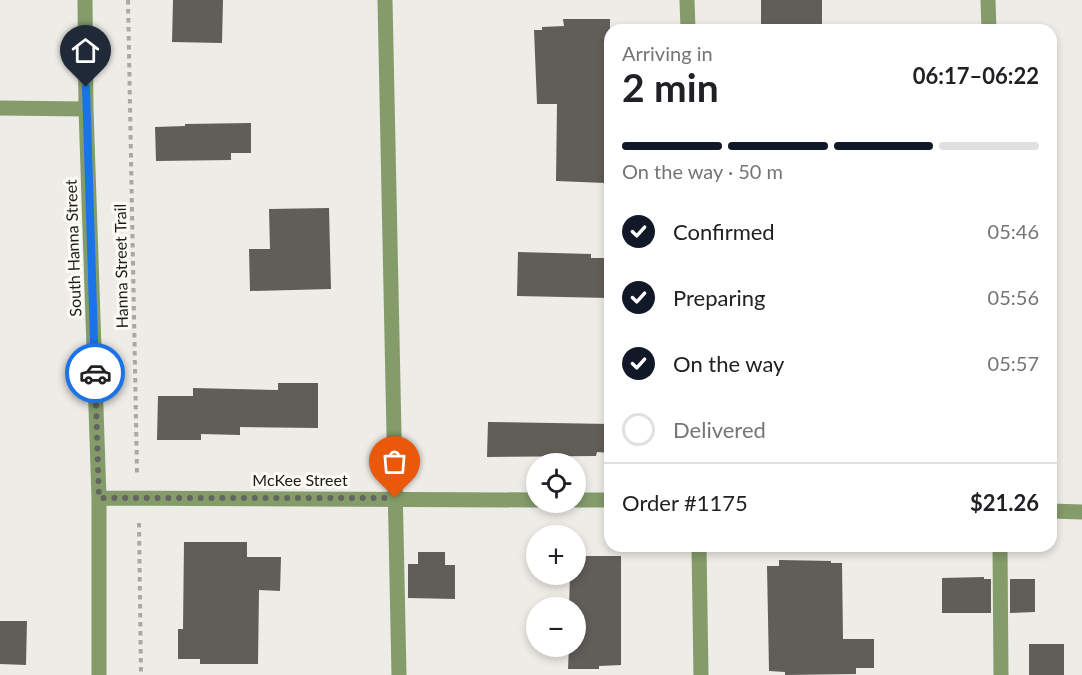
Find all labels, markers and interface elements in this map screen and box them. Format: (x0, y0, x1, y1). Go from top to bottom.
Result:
pin (60, 25, 111, 87)
icon: home (69, 34, 102, 67)
text: Arriving in (622, 41, 713, 65)
text: 06:17–06:22 (913, 62, 1039, 89)
text: 2 min (622, 64, 719, 110)
text: On the way · 50 m (622, 159, 783, 183)
street label: South Hanna Street (61, 179, 84, 317)
street label: Hanna Street Trail (110, 204, 131, 328)
icon: check (622, 215, 655, 248)
text: Confirmed (673, 218, 775, 245)
text: 05:46 (988, 219, 1039, 243)
icon: check (622, 281, 655, 314)
text: Preparing (673, 284, 765, 311)
text: 05:56 (988, 285, 1039, 309)
courier (65, 343, 125, 403)
icon: check (622, 347, 655, 380)
text: On the way (673, 350, 784, 377)
text: 05:57 (988, 351, 1039, 375)
icon: car (79, 357, 112, 390)
text: Delivered (673, 416, 766, 443)
pin (369, 436, 420, 498)
icon: bag (378, 445, 411, 478)
map controls (526, 453, 586, 657)
button: locate (526, 453, 586, 513)
street label: McKee Street (252, 470, 348, 489)
text: Order #1175 (622, 489, 748, 516)
text: $21.26 (970, 489, 1039, 516)
button: + (526, 525, 586, 585)
button: − (526, 597, 586, 657)

